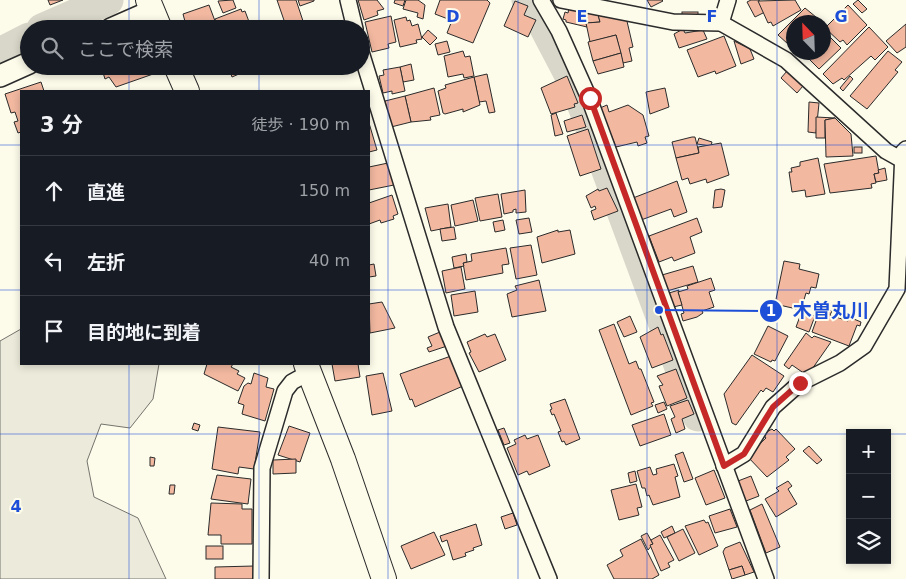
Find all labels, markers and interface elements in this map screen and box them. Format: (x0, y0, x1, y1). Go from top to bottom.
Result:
text: D (446, 7, 460, 26)
text: E (577, 7, 587, 26)
text: F (707, 7, 717, 26)
text: G (834, 7, 848, 26)
north arrow (786, 15, 831, 60)
search box (20, 20, 370, 75)
icon: search (38, 34, 66, 62)
text: ここで検索 (78, 38, 173, 60)
route start (579, 87, 602, 110)
text: 3 分 (40, 113, 83, 137)
text: 徒歩 · 190 m (252, 115, 350, 134)
icon: ahead (40, 177, 68, 205)
text: 直進 (87, 181, 125, 203)
text: 150 m (299, 181, 350, 200)
icon: left (40, 247, 68, 275)
text: 左折 (87, 251, 125, 273)
text: 40 m (309, 251, 350, 270)
callout: 木曽丸川 (758, 294, 879, 328)
text: 木曽丸川 (793, 299, 869, 321)
text: 1 (766, 302, 776, 320)
icon: arrive (40, 317, 68, 345)
text: 目的地に到着 (87, 321, 201, 343)
route end (789, 372, 812, 395)
map controls (846, 429, 891, 564)
button: + (846, 429, 891, 474)
button: − (846, 474, 891, 519)
text: 4 (10, 497, 22, 516)
button: layers (846, 519, 891, 564)

